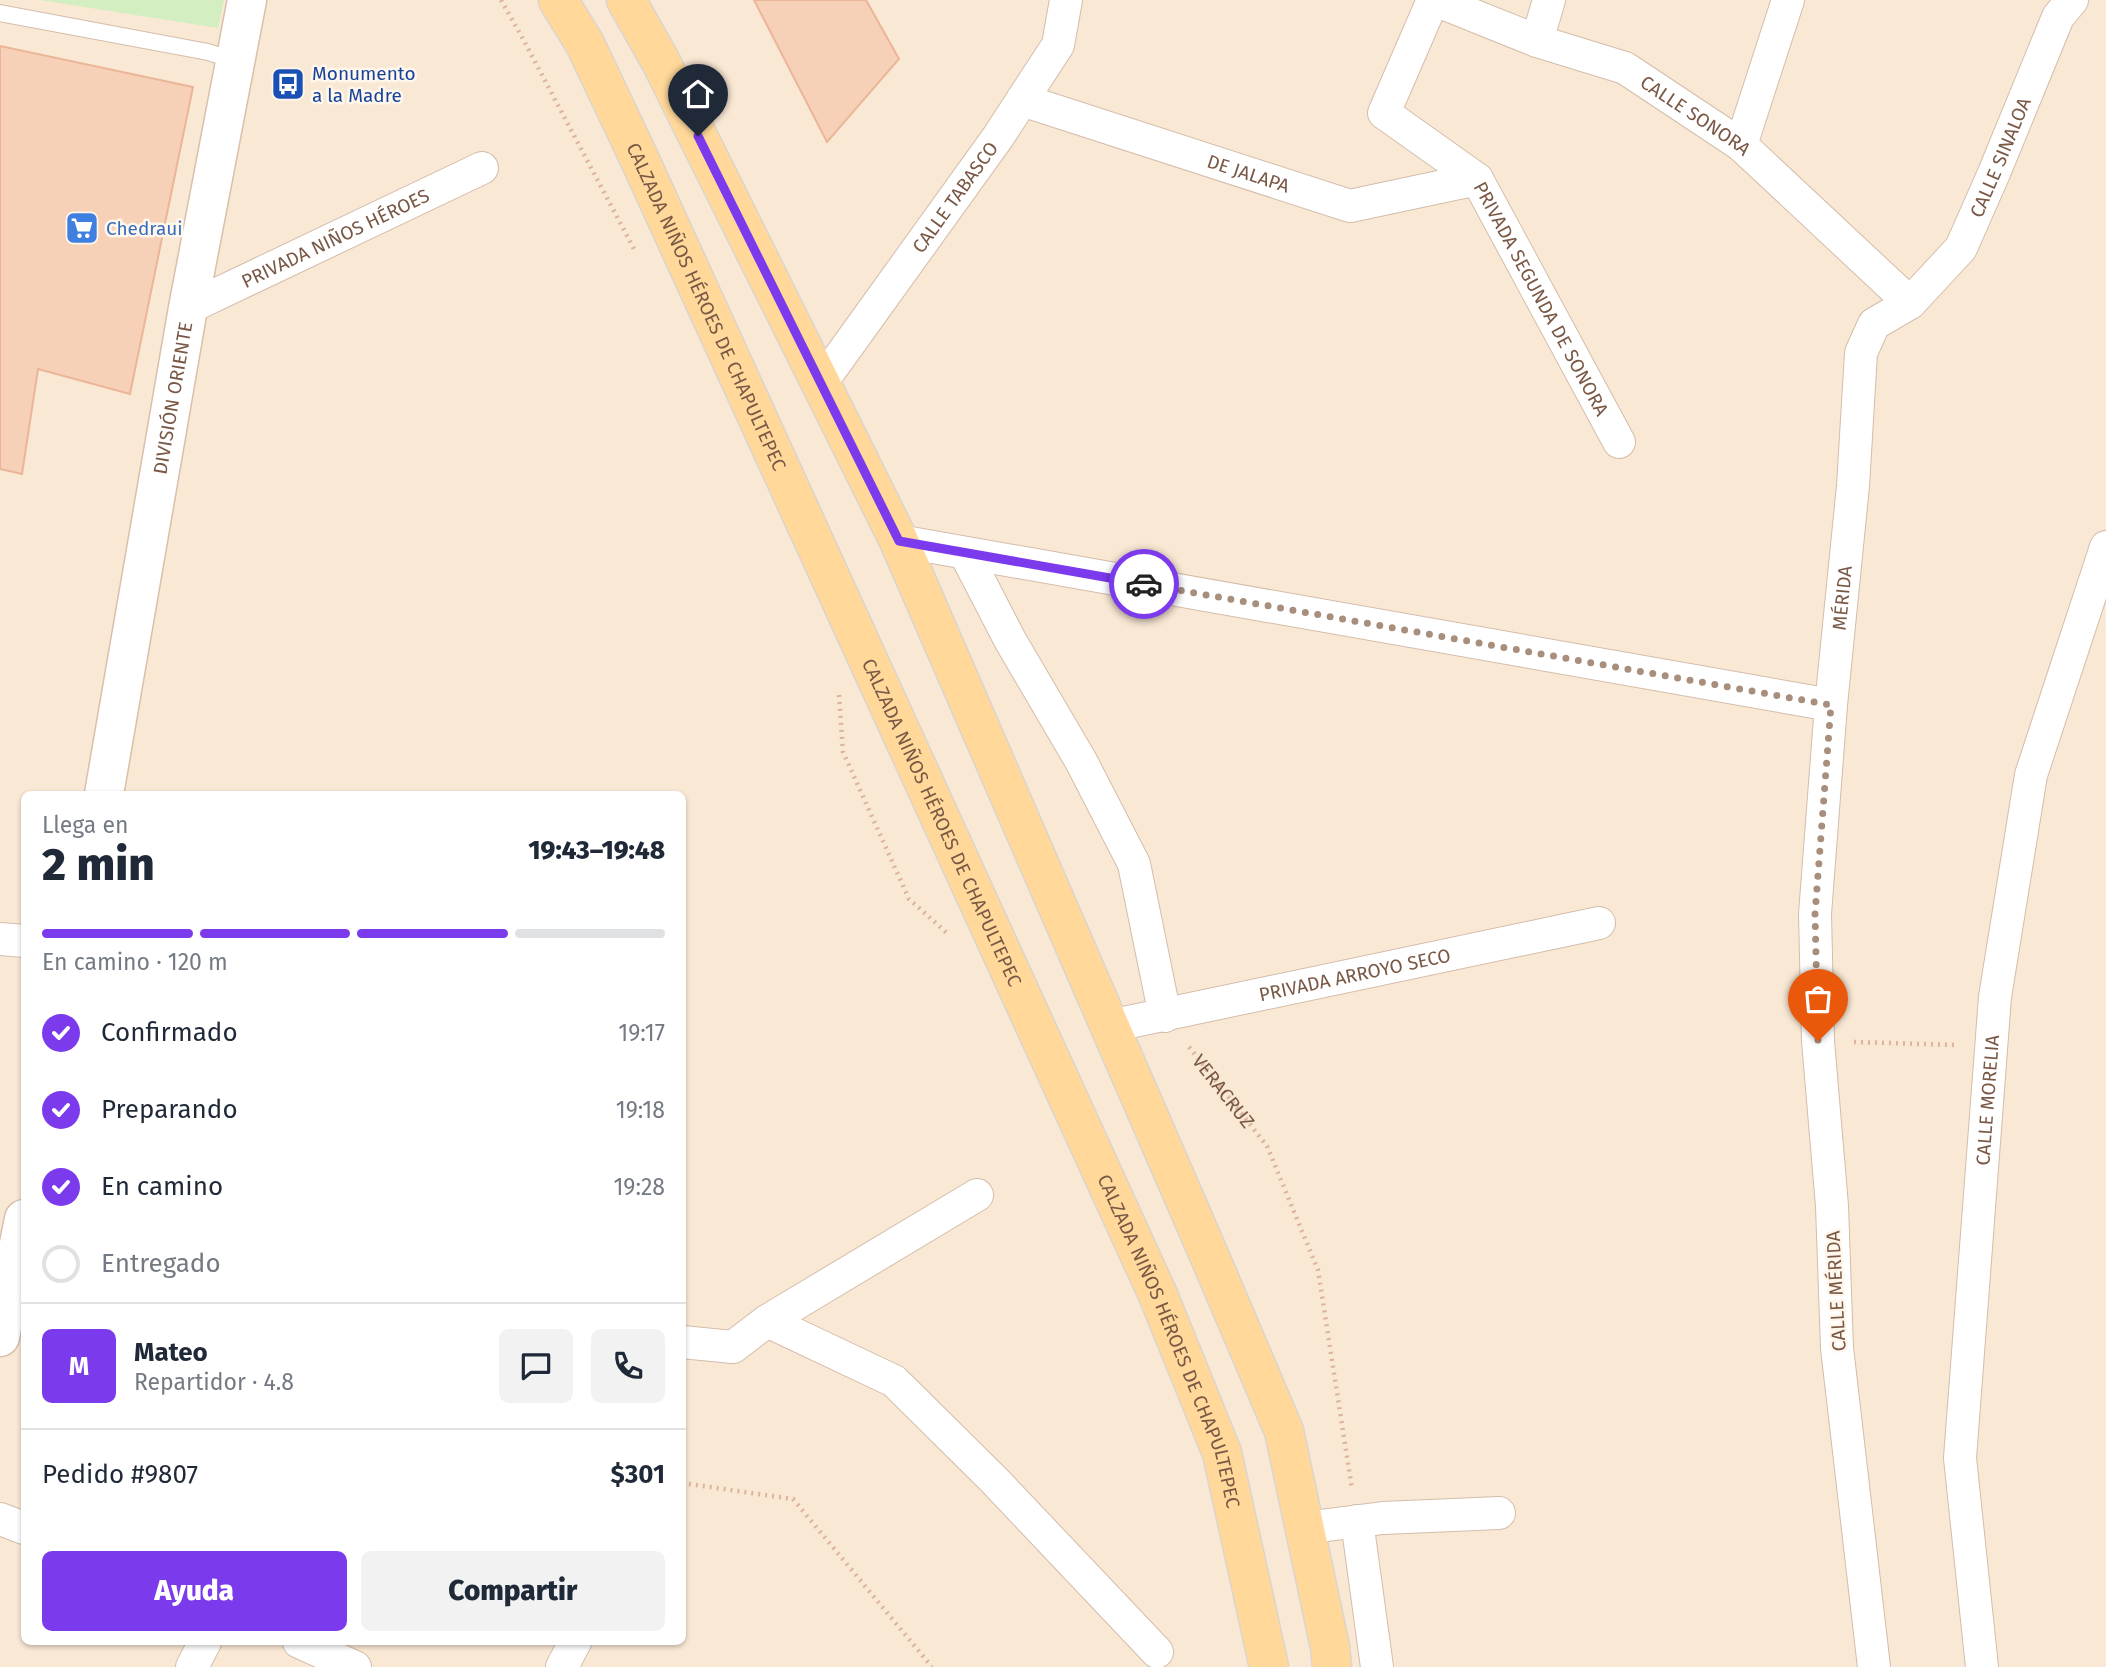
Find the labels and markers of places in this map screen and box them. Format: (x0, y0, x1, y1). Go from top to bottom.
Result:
place label: Monumento a la Madre (312, 62, 416, 107)
pin (668, 64, 728, 136)
bus stop icon: Monumento a la Madre (269, 65, 307, 103)
supermarket icon: Chedraui (63, 209, 101, 247)
place label: Chedraui (106, 217, 183, 240)
pin (1788, 969, 1848, 1041)

